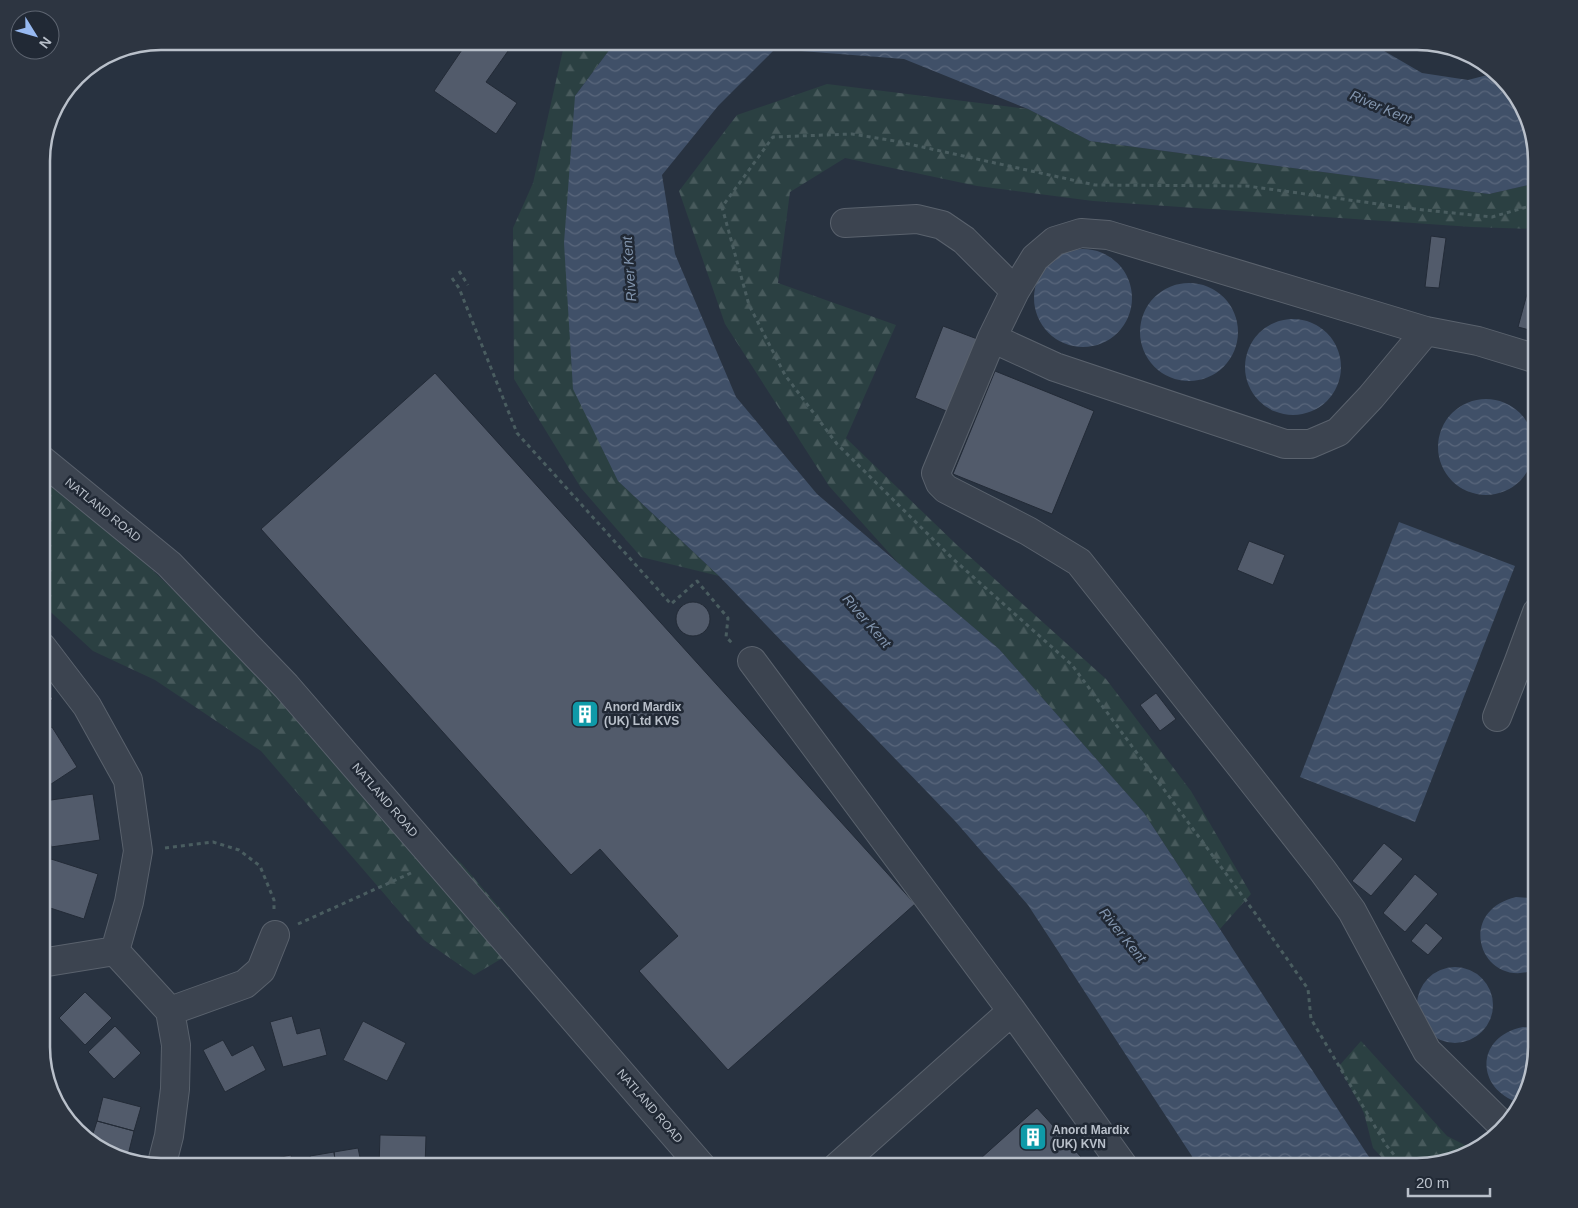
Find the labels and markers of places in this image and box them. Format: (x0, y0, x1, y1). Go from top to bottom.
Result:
building icon: Anord Mardix (UK) Ltd KVS (570, 699, 600, 729)
place label: Anord Mardix (UK) Ltd KVS (604, 700, 682, 728)
building icon: Anord Mardix (UK) KVN (1018, 1122, 1048, 1152)
place label: Anord Mardix (UK) KVN (1052, 1123, 1130, 1151)

